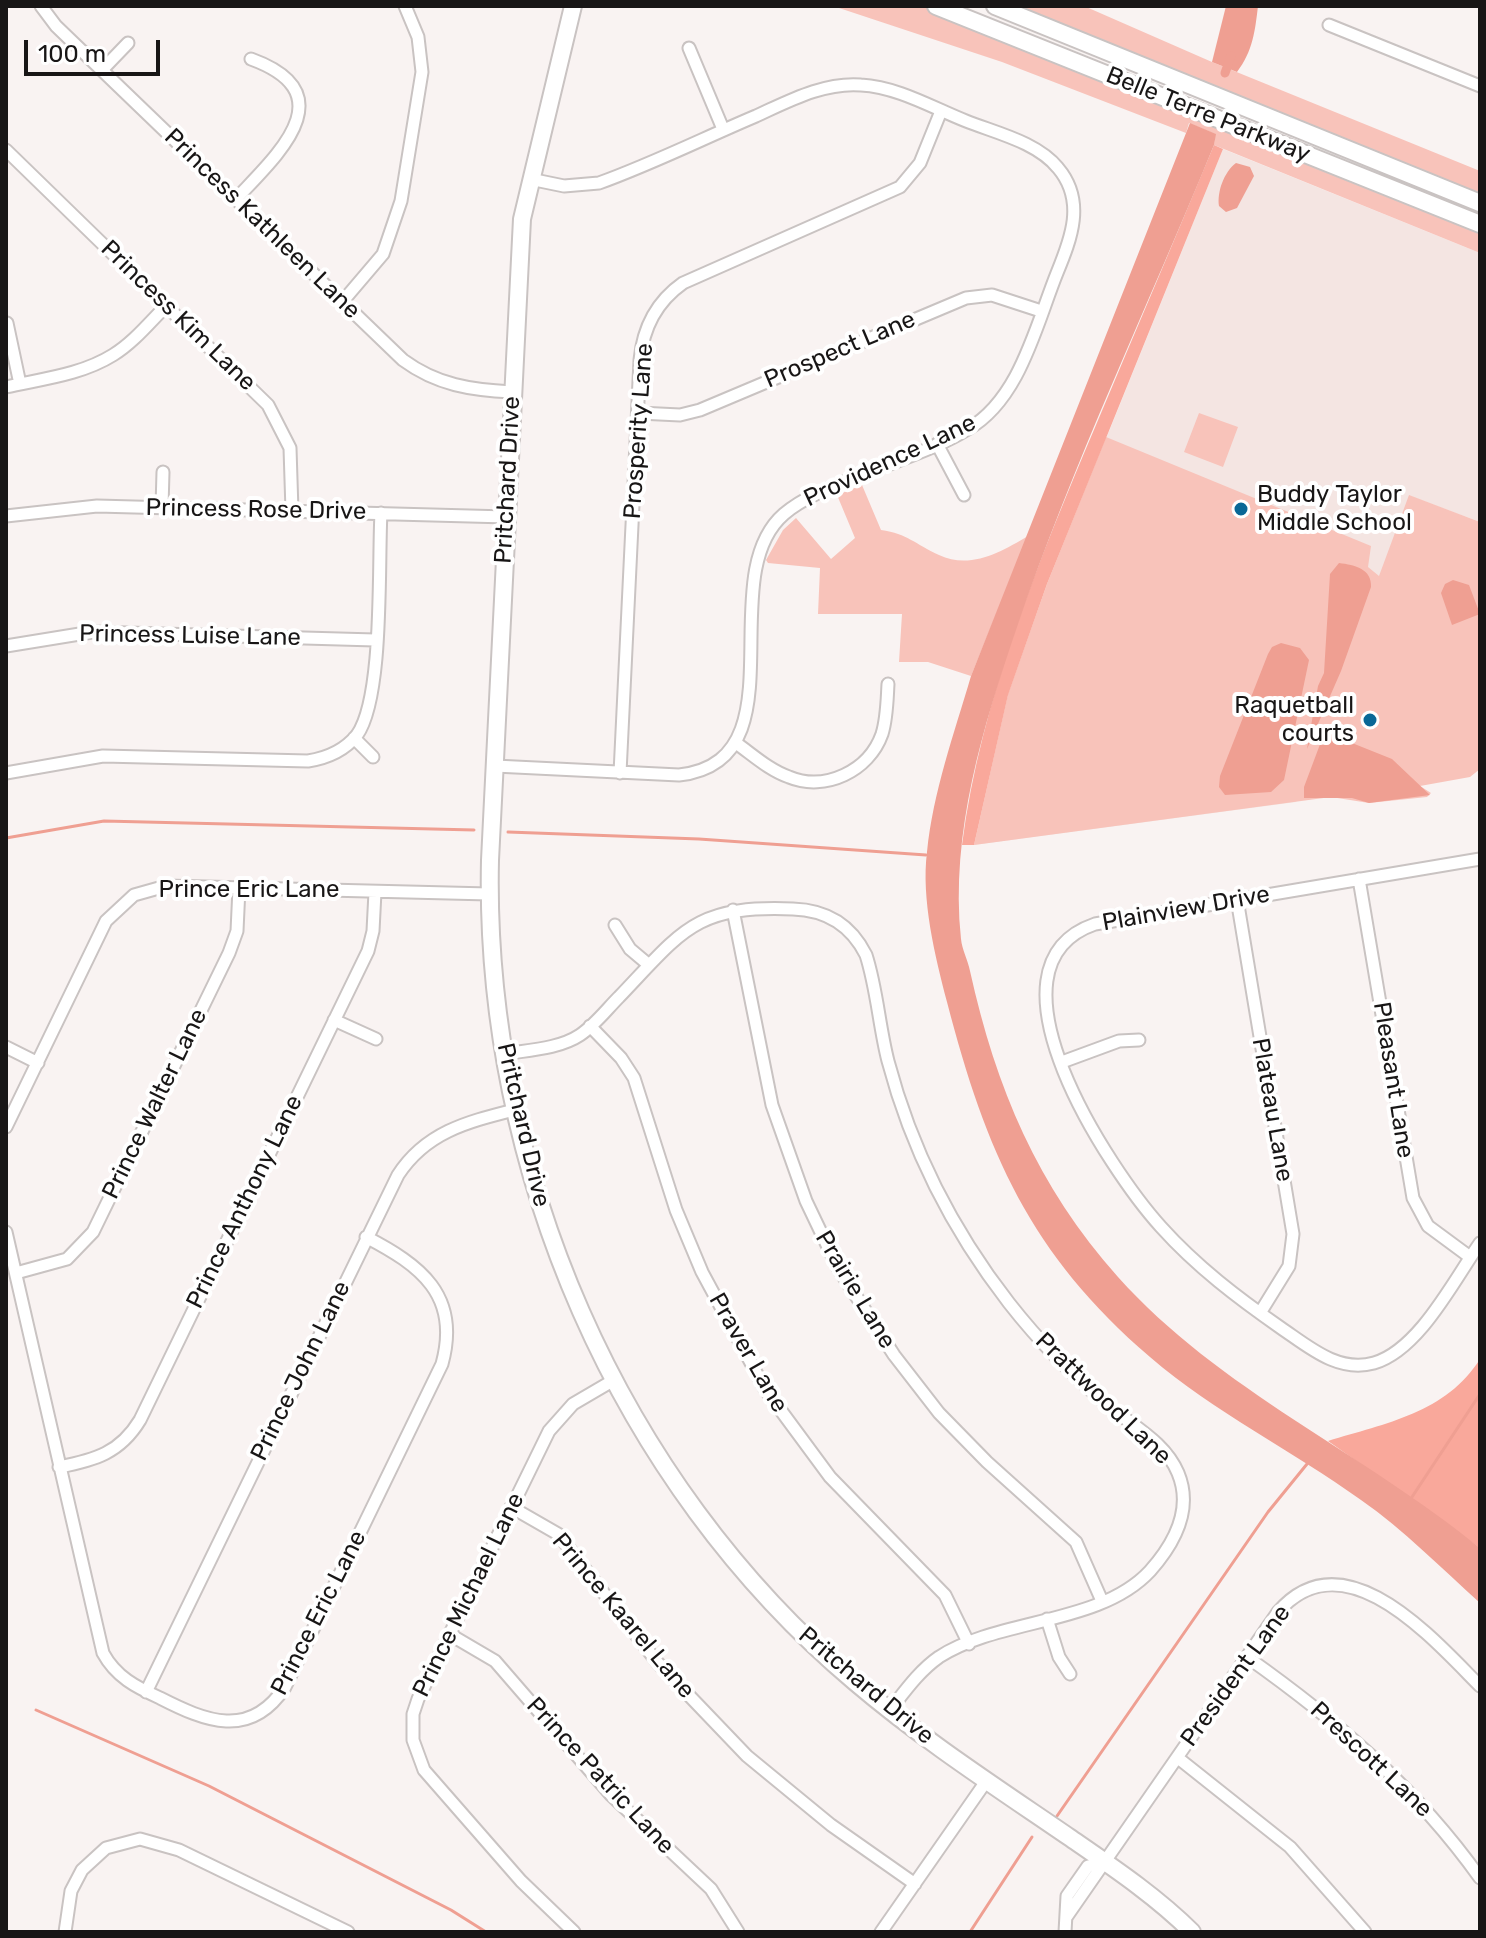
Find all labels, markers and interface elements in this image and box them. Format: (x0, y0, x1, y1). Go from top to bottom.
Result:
scale bar (28, 24, 164, 74)
text: 100 m (38, 40, 106, 68)
street label: Belle Terre Parkway (1102, 61, 1314, 169)
street label: Princess Kathleen Lane (158, 123, 366, 325)
street label: Princess Kim Lane (95, 235, 261, 397)
street label: Prospect Lane (760, 305, 920, 395)
street label: Prosperity Lane (618, 342, 660, 520)
street label: Pritchard Drive (489, 396, 527, 564)
street label: Providence Lane (799, 409, 981, 513)
place label: Buddy Taylor Middle School (1257, 481, 1412, 537)
street label: Princess Rose Drive (145, 494, 367, 526)
marker: Buddy Taylor Middle School (1232, 500, 1250, 518)
street label: Princess Luise Lane (79, 620, 301, 652)
place label: Raquetball courts (1234, 692, 1354, 748)
marker: Raquetball courts (1361, 711, 1379, 729)
street label: Prince Eric Lane (159, 876, 339, 904)
street label: Plainview Drive (1100, 880, 1272, 938)
street label: Pleasant Lane (1366, 1000, 1420, 1160)
street label: Prince Walter Lane (97, 1004, 213, 1204)
street label: Plateau Lane (1245, 1036, 1299, 1184)
street label: Pritchard Drive (490, 1040, 556, 1210)
street label: Prince Anthony Lane (181, 1091, 309, 1313)
street label: Prairie Lane (809, 1226, 901, 1354)
street label: Prince John Lane (245, 1277, 357, 1465)
street label: Praver Lane (702, 1288, 794, 1418)
street label: Prattwood Lane (1029, 1327, 1177, 1471)
street label: Prince Michael Lane (407, 1488, 531, 1702)
street label: Prince Eric Lane (265, 1526, 373, 1700)
street label: Prince Kaarel Lane (545, 1527, 701, 1705)
street label: President Lane (1175, 1600, 1297, 1752)
street label: Pritchard Drive (793, 1621, 939, 1751)
street label: Prince Patric Lane (520, 1692, 680, 1860)
street label: Prescott Lane (1304, 1696, 1438, 1824)

